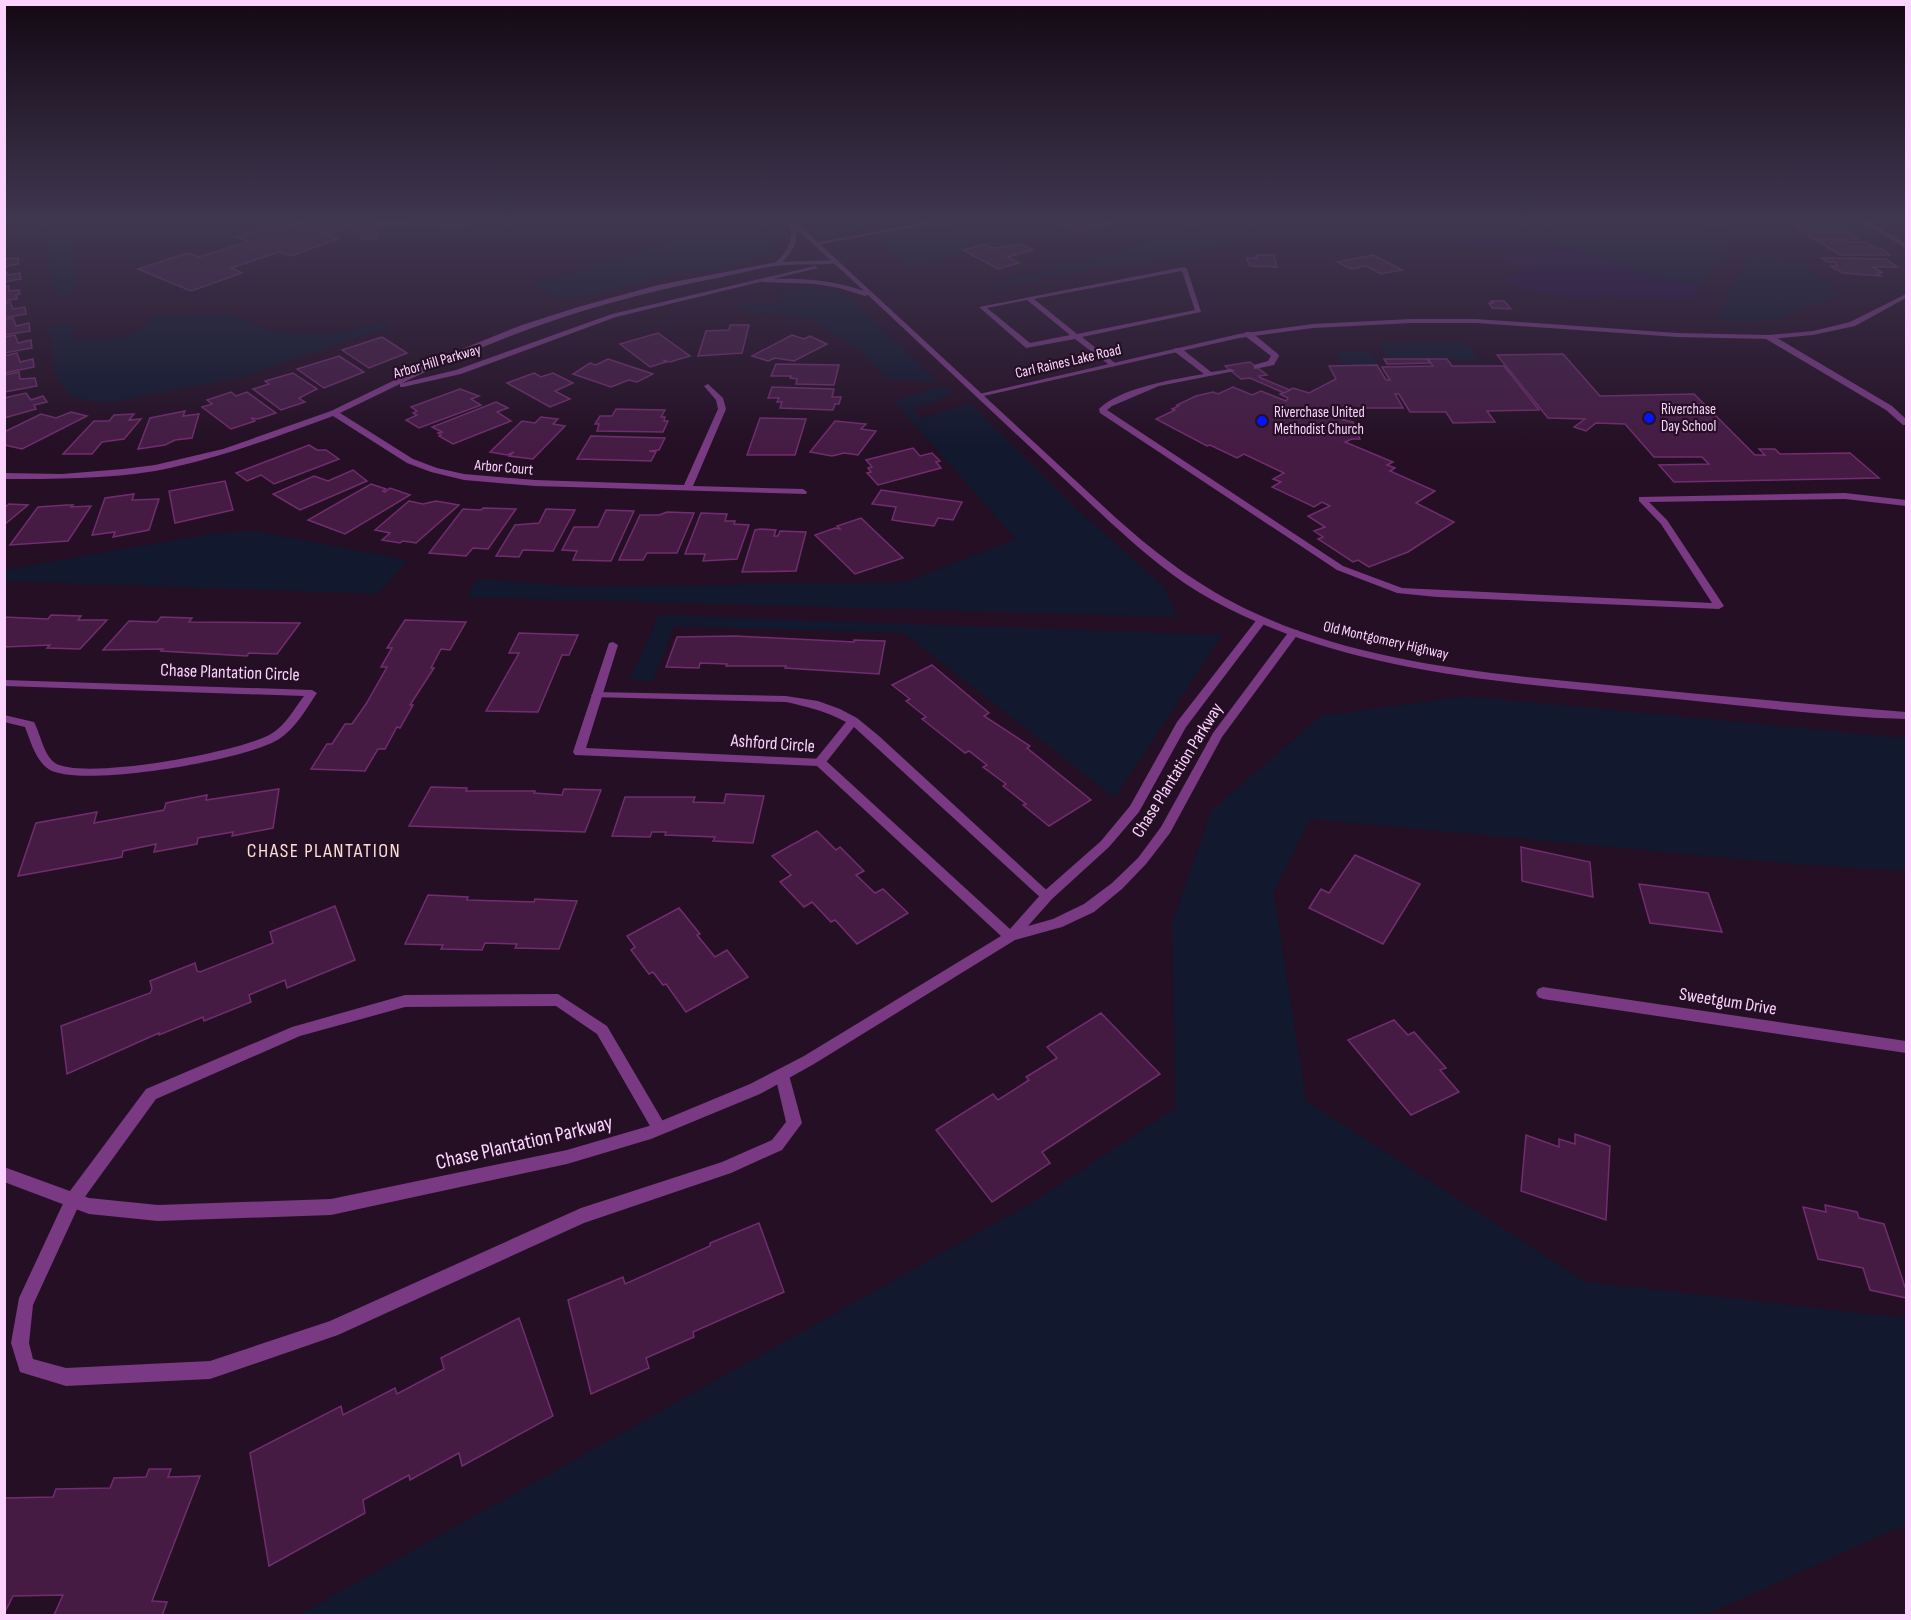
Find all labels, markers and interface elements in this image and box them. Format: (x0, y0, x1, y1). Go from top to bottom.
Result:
street label: Arbor Hill Parkway (390, 340, 483, 383)
street label: Carl Raines Lake Road (1013, 340, 1123, 383)
place label: Riverchase Day School (1661, 400, 1716, 436)
place label: Riverchase United Methodist Church (1274, 403, 1365, 439)
marker: Riverchase Day School (1642, 411, 1656, 425)
marker: Riverchase United Methodist Church (1255, 414, 1269, 428)
street label: Arbor Court (473, 455, 535, 480)
street label: Old Montgomery Highway (1321, 617, 1451, 664)
street label: Chase Plantation Circle (160, 660, 300, 685)
street label: Chase Plantation Parkway (1127, 699, 1227, 841)
street label: Ashford Circle (729, 730, 816, 757)
district label: CHASE PLANTATION (247, 839, 401, 863)
street label: Sweetgum Drive (1678, 983, 1778, 1020)
street label: Chase Plantation Parkway (433, 1110, 615, 1175)

